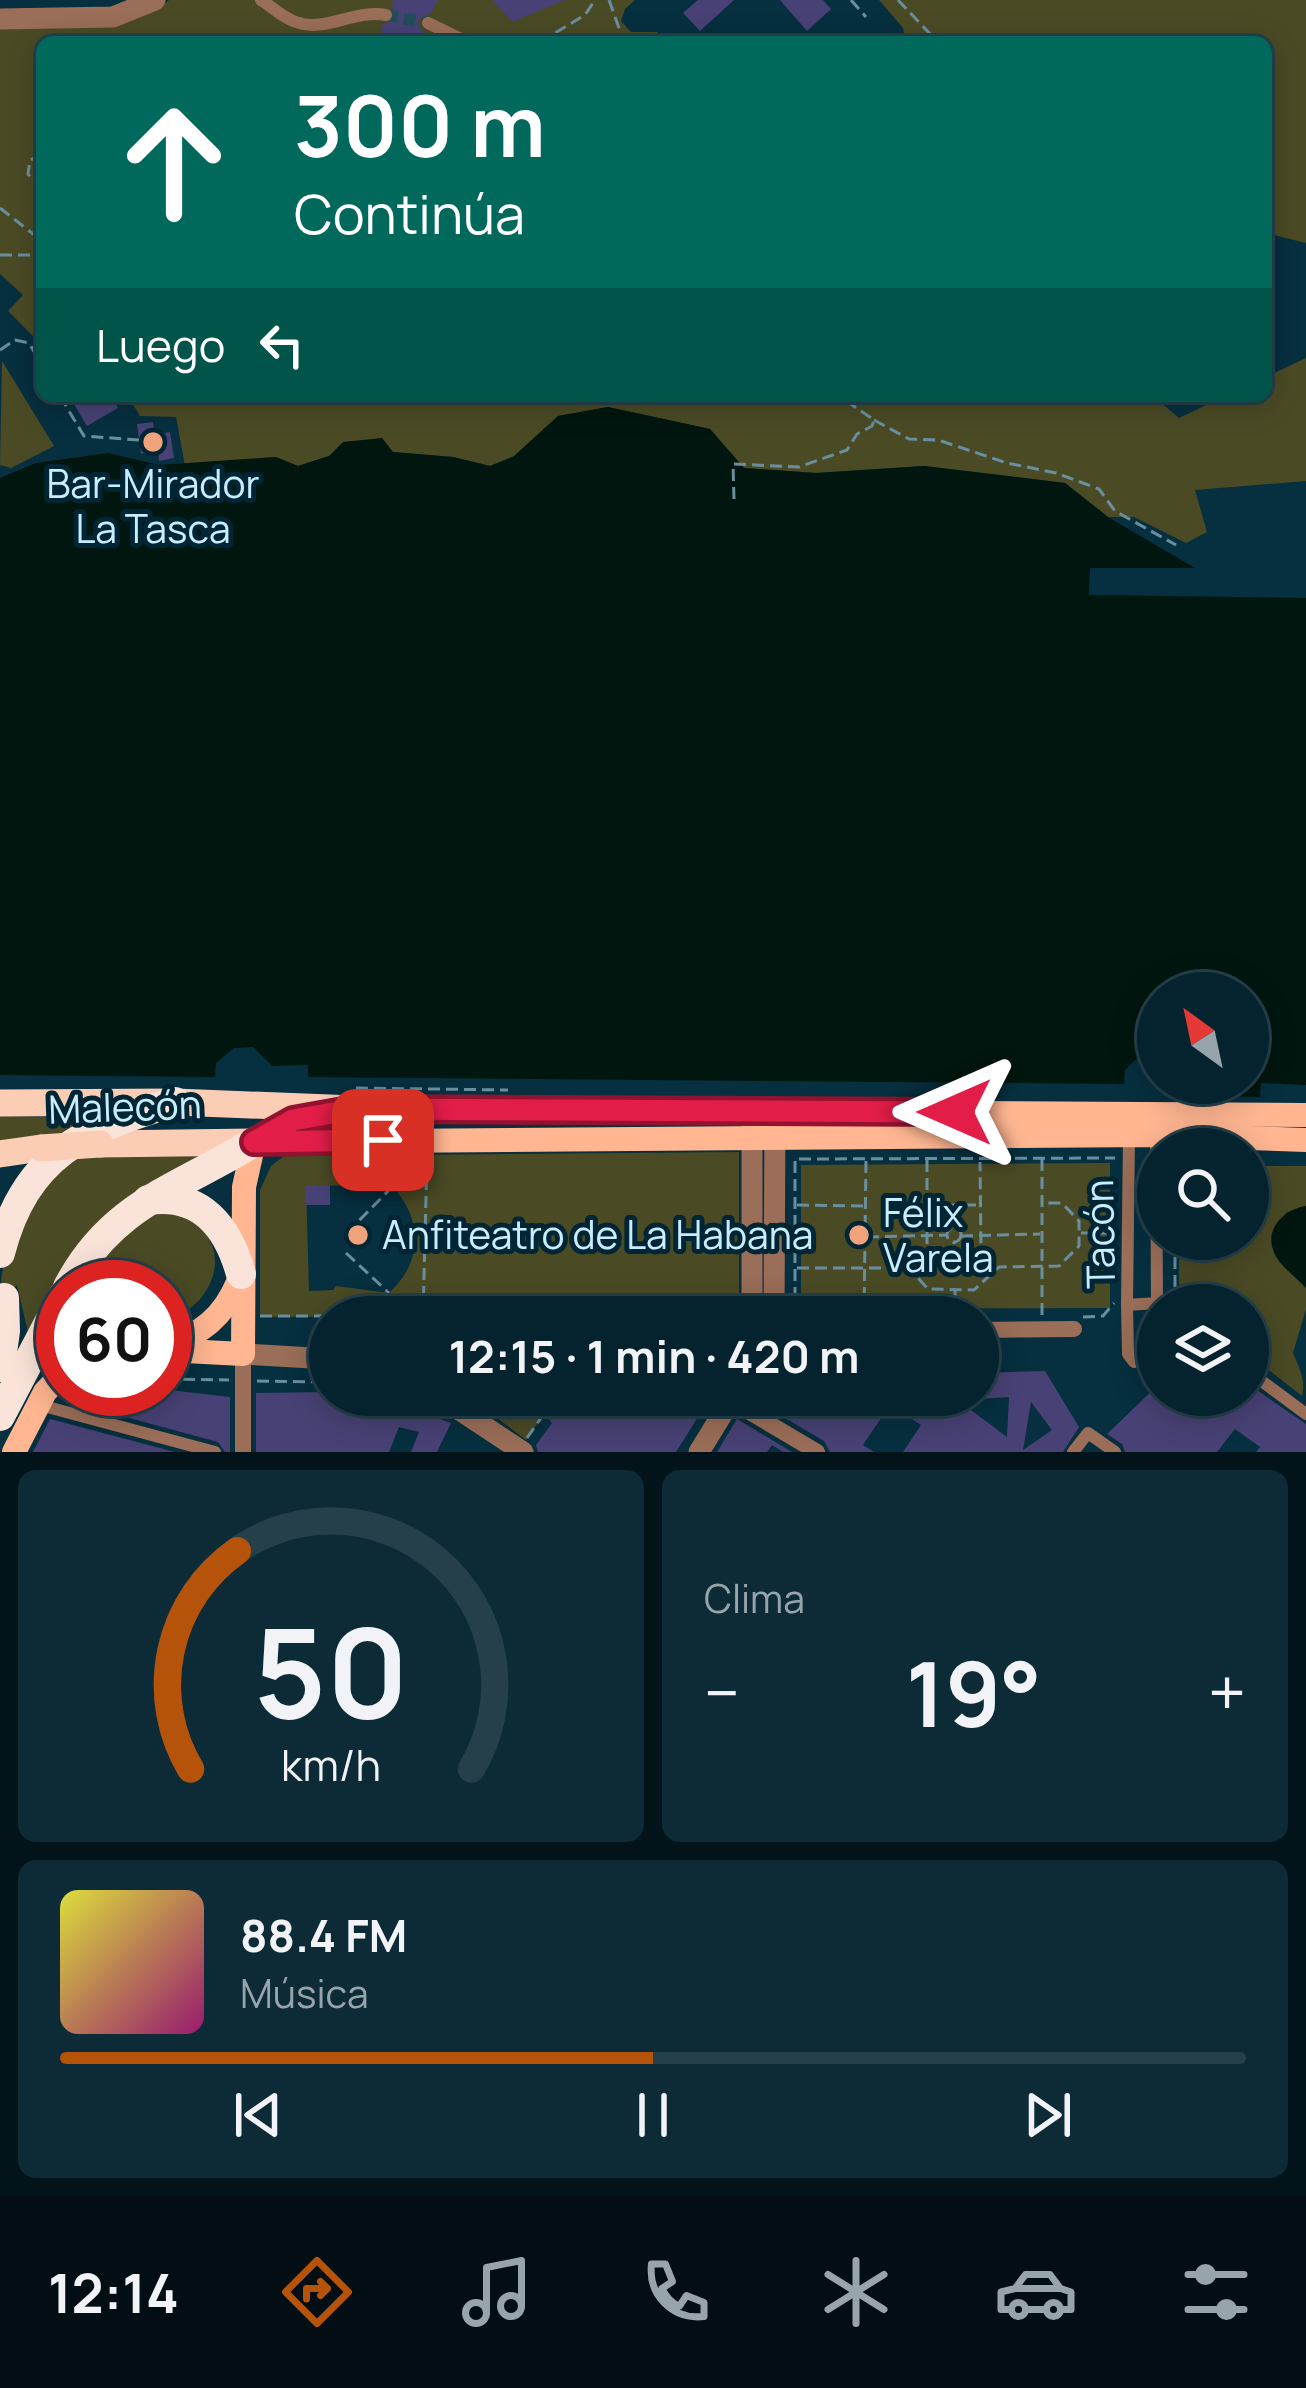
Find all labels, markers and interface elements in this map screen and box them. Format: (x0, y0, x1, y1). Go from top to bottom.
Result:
text: 300 m (294, 67, 546, 182)
icon: ahead (96, 84, 252, 240)
text: Continúa (294, 176, 525, 250)
icon: left (249, 312, 315, 378)
text: Luego (96, 314, 225, 376)
marker: Bar-Mirador La Tasca (140, 429, 166, 455)
place label: Bar-Mirador La Tasca (46, 456, 260, 555)
north arrow (1137, 972, 1269, 1104)
map controls (1137, 972, 1269, 1416)
position arrow (892, 1049, 1018, 1175)
street label: Malecón (47, 1076, 203, 1136)
pin (332, 1089, 434, 1191)
icon: arrive (350, 1107, 416, 1173)
button: search (1137, 1128, 1269, 1260)
street label: Tacón (1071, 1179, 1127, 1289)
place label: Félix Varela (883, 1185, 994, 1284)
place label: Anfiteatro de La Habana (382, 1207, 813, 1261)
marker: Anfiteatro de La Habana (345, 1222, 371, 1248)
marker: Félix Varela (846, 1222, 872, 1248)
speed limit sign: 60 (36, 1260, 192, 1416)
button: layers (1137, 1284, 1269, 1416)
text: 12:15 · 1 min · 420 m (448, 1325, 860, 1387)
text: Clima (704, 1571, 805, 1625)
text: 50 (253, 1585, 409, 1755)
text: 19° (906, 1631, 1042, 1754)
text: − (704, 1647, 740, 1737)
text: + (1208, 1647, 1246, 1737)
text: km/h (281, 1735, 381, 1794)
text: 88.4 FM (240, 1904, 407, 1966)
text: Música (240, 1966, 369, 2020)
icon: previous (225, 2082, 291, 2148)
icon: pause (620, 2082, 686, 2148)
icon: next (1015, 2082, 1081, 2148)
icon: directions (275, 2250, 359, 2334)
icon: music (455, 2250, 539, 2334)
icon: phone (634, 2250, 718, 2334)
icon: climate (814, 2250, 898, 2334)
icon: car (994, 2250, 1078, 2334)
icon: filters (1174, 2250, 1258, 2334)
text: 12:14 (48, 2255, 179, 2329)

